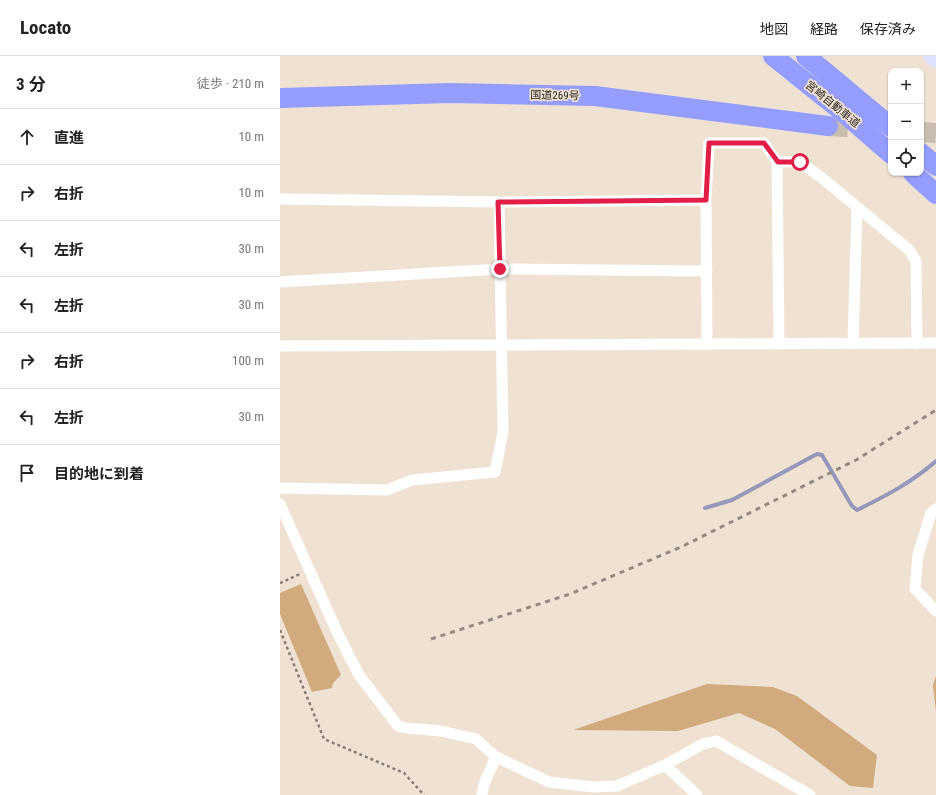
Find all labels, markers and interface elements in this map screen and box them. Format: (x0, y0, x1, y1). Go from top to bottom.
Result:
text: Locato (20, 16, 71, 39)
text: 地図 (760, 21, 788, 37)
text: 経路 (810, 21, 838, 37)
text: 保存済み (860, 21, 916, 37)
map controls (888, 68, 924, 176)
button: + (888, 68, 924, 104)
text: 3 分 (16, 74, 46, 94)
text: 徒歩 · 210 m (197, 76, 264, 91)
street label: 宮崎自動車道 (803, 79, 862, 130)
street label: 国道269号 (530, 89, 580, 102)
button: − (888, 104, 924, 140)
icon: ahead (16, 126, 38, 148)
text: 直進 (54, 129, 84, 147)
text: 10 m (238, 129, 264, 144)
button: locate (888, 140, 924, 176)
route start (791, 153, 809, 171)
icon: right (16, 182, 38, 204)
text: 右折 (54, 185, 84, 203)
text: 10 m (238, 185, 264, 200)
icon: left (16, 238, 38, 260)
text: 左折 (54, 241, 84, 259)
text: 30 m (238, 241, 264, 256)
route end (491, 260, 509, 278)
icon: left (16, 294, 38, 316)
text: 左折 (54, 297, 84, 315)
text: 30 m (238, 297, 264, 312)
icon: right (16, 350, 38, 372)
text: 右折 (54, 353, 84, 371)
text: 100 m (232, 353, 264, 368)
icon: left (16, 406, 38, 428)
text: 左折 (54, 409, 84, 427)
text: 30 m (238, 409, 264, 424)
icon: arrive (16, 462, 38, 484)
text: 目的地に到着 (54, 465, 144, 483)

